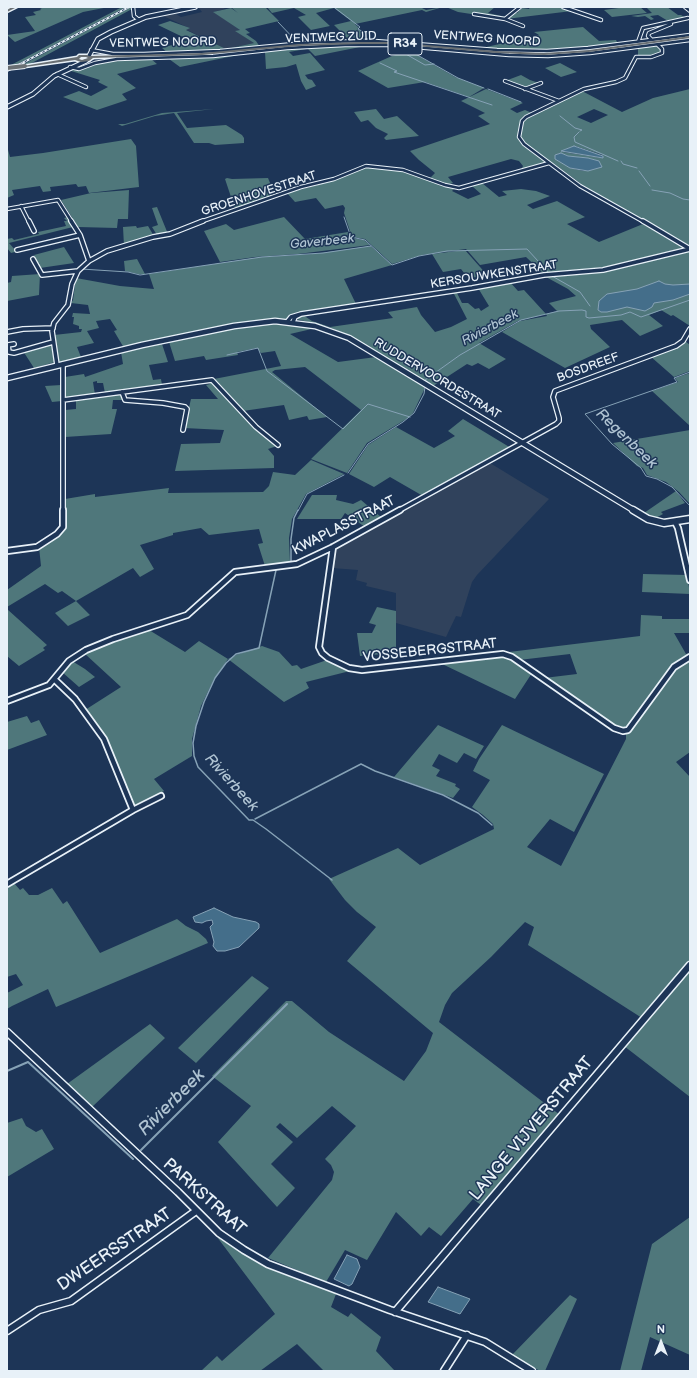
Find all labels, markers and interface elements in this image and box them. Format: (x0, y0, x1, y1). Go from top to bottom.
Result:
street label: VENTWEG NOORD (433, 28, 541, 50)
street label: VENTWEG ZUID (285, 29, 377, 47)
road number: R34 (388, 33, 422, 55)
street label: VENTWEG NOORD (109, 35, 217, 51)
street label: GROENHOVESTRAAT (200, 169, 318, 219)
water label: Gaverbeek (289, 231, 355, 253)
street label: KERSOUWKENSTRAAT (429, 258, 559, 292)
water label: Rivierbeek (459, 307, 521, 349)
street label: RUDDERVOORDESTRAAT (371, 335, 503, 423)
street label: BOSDREEF (555, 350, 621, 386)
water label: Regenbeek (592, 405, 660, 473)
street label: KWAPLASSTRAAT (289, 493, 399, 559)
street label: VOSSEBERGSTRAAT (362, 636, 498, 666)
water label: Rivierbeek (200, 750, 262, 816)
street label: LANGE VIJVERSTRAAT (466, 1053, 598, 1205)
water label: Rivierbeek (134, 1065, 210, 1141)
street label: PARKSTRAAT (158, 1154, 250, 1240)
street label: DWEERSSTRAAT (54, 1204, 176, 1296)
north arrow (641, 1322, 681, 1362)
text: N (657, 1323, 665, 1336)

